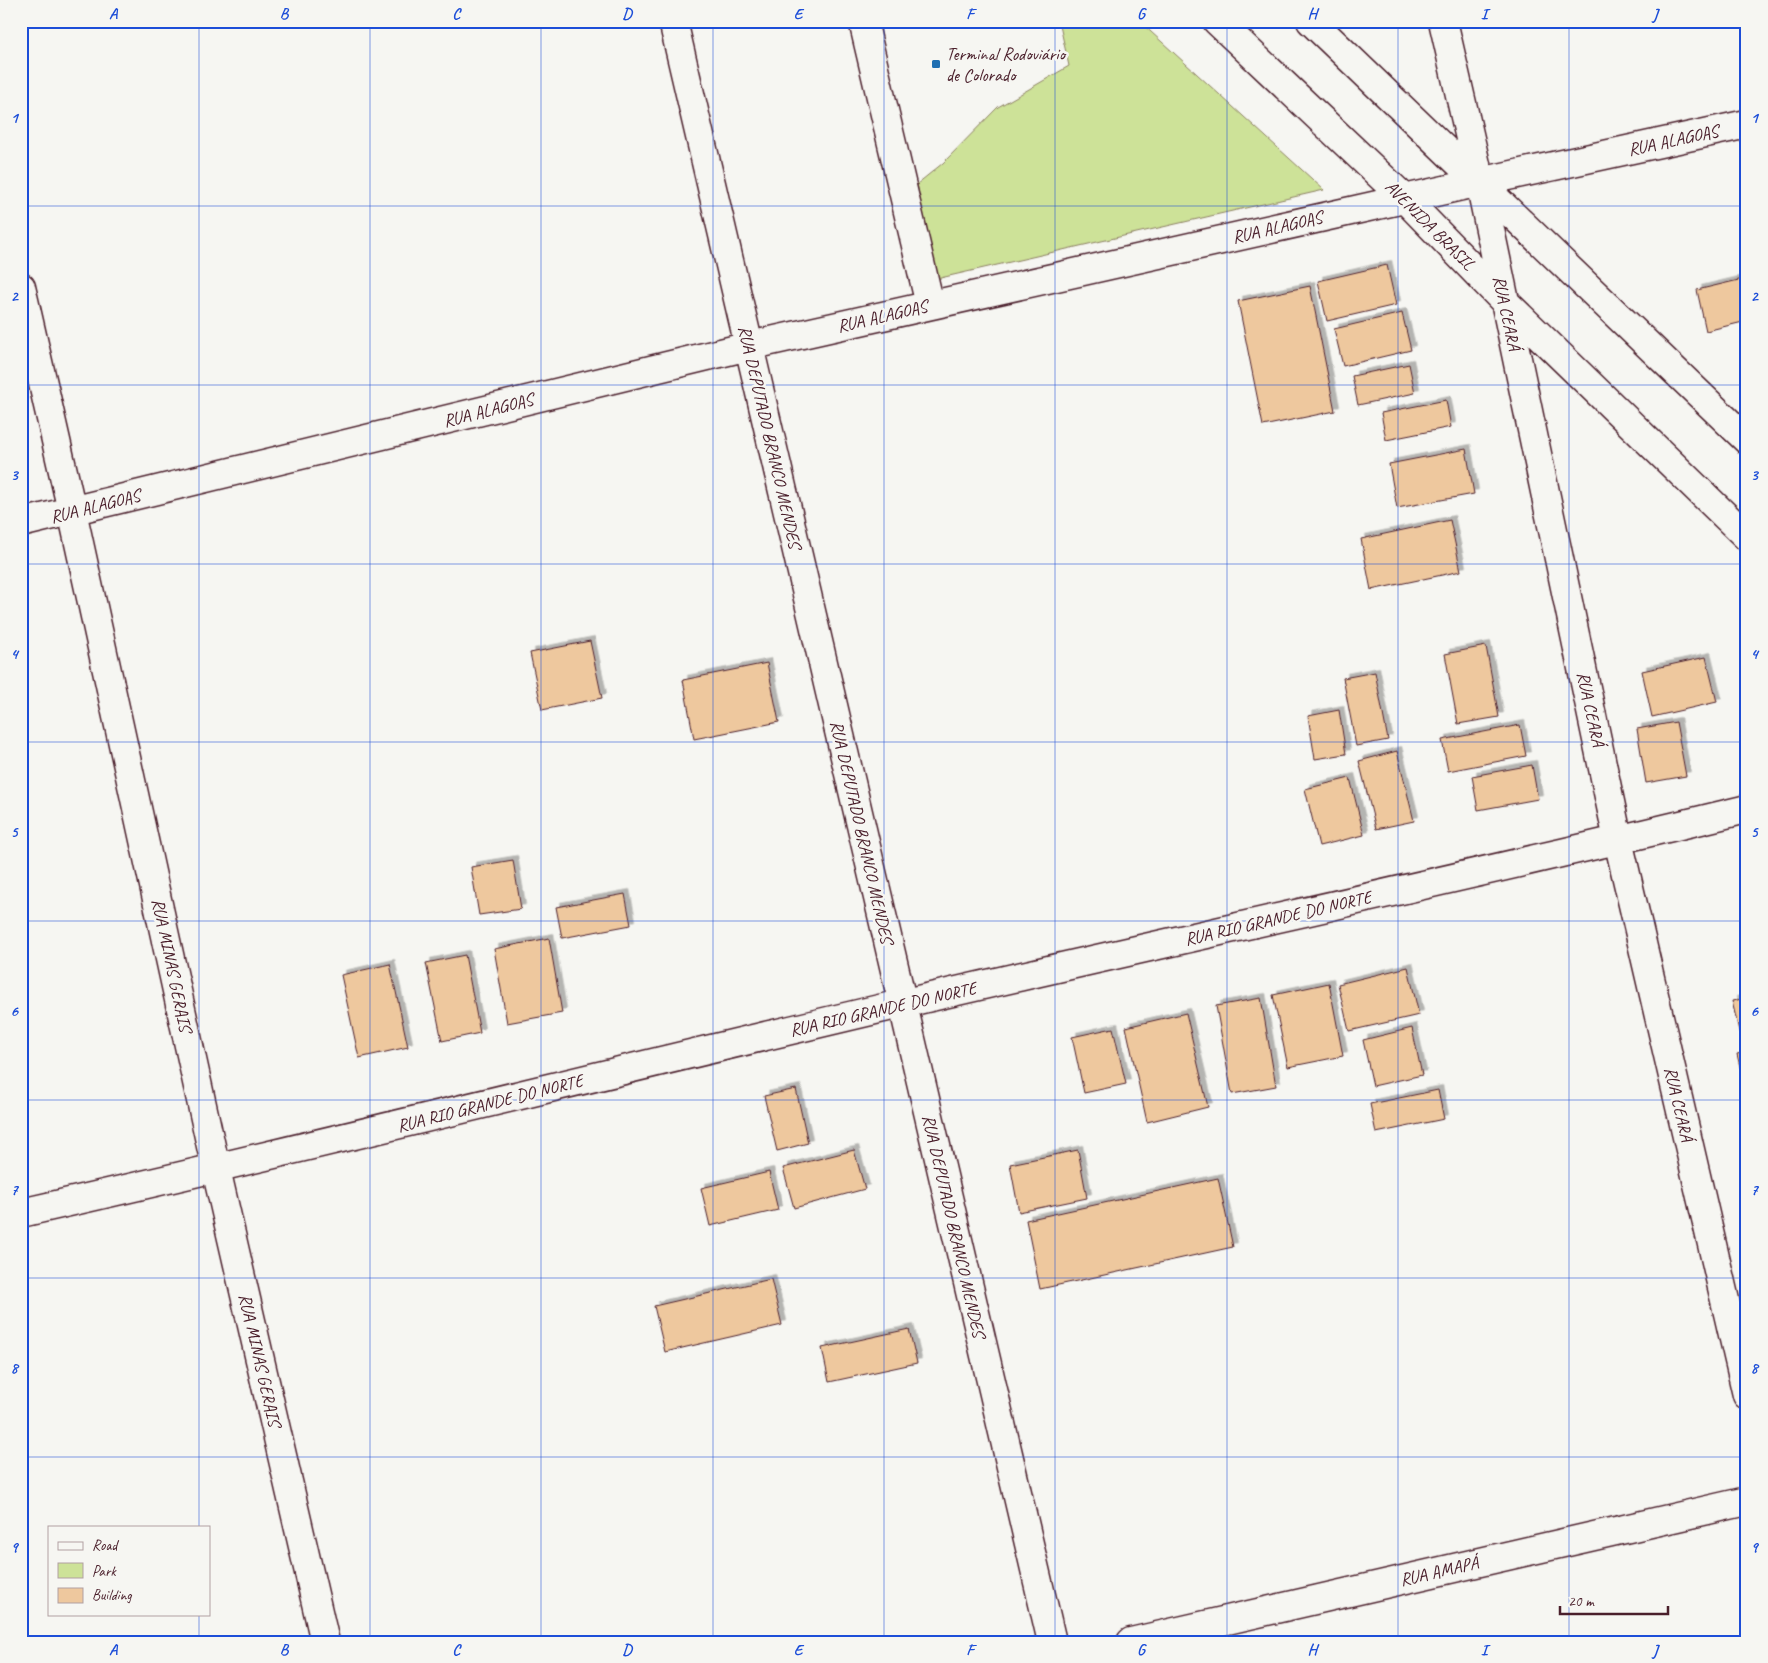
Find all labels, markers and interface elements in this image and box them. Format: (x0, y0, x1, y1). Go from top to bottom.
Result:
text: A (109, 4, 119, 24)
text: B (280, 4, 290, 24)
text: C (452, 4, 462, 24)
text: D (622, 4, 633, 24)
text: E (794, 4, 805, 24)
text: F (966, 4, 977, 24)
text: G (1137, 4, 1147, 24)
text: H (1307, 4, 1319, 24)
text: I (1481, 4, 1491, 24)
text: J (1651, 4, 1660, 24)
place label: Terminal Rodoviário de Colorado (946, 43, 1067, 86)
marker: Terminal Rodoviário de Colorado (930, 58, 942, 70)
text: 1 (10, 108, 19, 128)
text: 1 (1750, 108, 1759, 128)
street label: RUA ALAGOAS (1626, 119, 1723, 160)
street label: AVENIDA BRASIL (1381, 176, 1480, 275)
street label: RUA ALAGOAS (1230, 205, 1327, 248)
street label: RUA CEARÁ (1488, 274, 1526, 355)
text: 2 (10, 286, 19, 306)
text: 2 (1750, 286, 1759, 306)
street label: RUA ALAGOAS (835, 294, 932, 337)
street label: RUA DEPUTADO BRANCO MENDES (734, 324, 807, 554)
street label: RUA ALAGOAS (441, 387, 538, 432)
text: 3 (10, 465, 19, 485)
text: 3 (1750, 465, 1759, 485)
street label: RUA ALAGOAS (48, 483, 145, 528)
text: 4 (10, 644, 19, 664)
text: 4 (1750, 644, 1759, 664)
street label: RUA CEARÁ (1572, 670, 1610, 751)
street label: RUA DEPUTADO BRANCO MENDES (826, 719, 899, 949)
text: 5 (11, 822, 20, 842)
text: 5 (1751, 822, 1760, 842)
street label: RUA RIO GRANDE DO NORTE (1182, 885, 1376, 950)
street label: RUA MINAS GERAIS (147, 896, 198, 1037)
street label: RUA RIO GRANDE DO NORTE (787, 976, 981, 1041)
text: 6 (10, 1001, 19, 1021)
text: 6 (1750, 1001, 1759, 1021)
street label: RUA CEARÁ (1660, 1065, 1699, 1146)
street label: RUA RIO GRANDE DO NORTE (395, 1069, 587, 1137)
street label: RUA DEPUTADO BRANCO MENDES (918, 1113, 991, 1343)
text: 7 (10, 1180, 19, 1200)
text: 7 (1750, 1180, 1759, 1200)
street label: RUA MINAS GERAIS (234, 1292, 287, 1432)
text: 8 (10, 1358, 19, 1378)
text: 8 (1750, 1358, 1759, 1378)
legend (48, 1526, 210, 1616)
text: Road (92, 1536, 119, 1555)
text: 9 (10, 1537, 19, 1557)
text: 9 (1750, 1537, 1759, 1557)
street label: RUA AMAPÁ (1398, 1551, 1483, 1591)
text: Park (92, 1562, 117, 1581)
scale bar (1560, 1583, 1668, 1615)
text: Building (92, 1586, 132, 1605)
text: 20 m (1568, 1592, 1595, 1611)
text: A (109, 1640, 119, 1660)
text: B (280, 1640, 290, 1660)
text: C (452, 1640, 462, 1660)
text: D (622, 1640, 633, 1660)
text: E (794, 1640, 805, 1660)
text: F (966, 1640, 977, 1660)
text: G (1137, 1640, 1147, 1660)
text: H (1307, 1640, 1319, 1660)
text: I (1481, 1640, 1491, 1660)
text: J (1651, 1640, 1660, 1660)

